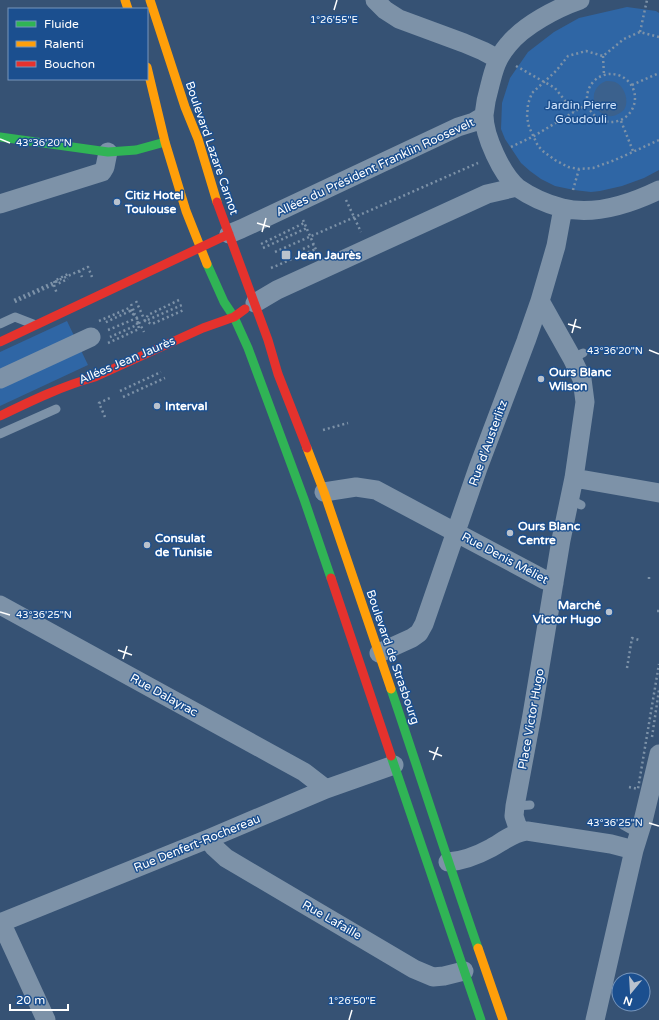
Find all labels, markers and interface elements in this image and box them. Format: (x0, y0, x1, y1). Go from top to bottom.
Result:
legend (8, 8, 148, 80)
text: 1°26'55"E (310, 14, 358, 26)
text: Fluide (44, 17, 79, 31)
text: Ralenti (44, 37, 84, 51)
text: Bouchon (44, 57, 95, 71)
street label: Boulevard Lazare Carnot (183, 79, 242, 217)
park label: Jardin Pierre Goudouli (545, 98, 617, 126)
street label: Allées du Président Franklin Roosevelt (274, 115, 477, 219)
text: 43°36'20"N (16, 137, 72, 149)
place label: Citiz Hotel Toulouse (124, 188, 183, 216)
marker: Citiz Hotel Toulouse (112, 197, 122, 207)
place label: Jean Jaurès (294, 248, 361, 262)
marker: Jean Jaurès (280, 249, 292, 261)
street label: Allées Jean Jaurès (77, 333, 178, 387)
text: 43°36'20"N (587, 345, 643, 357)
place label: Ours Blanc Wilson (549, 365, 612, 393)
marker: Ours Blanc Wilson (536, 374, 546, 384)
street label: Rue d'Austerlitz (466, 398, 510, 488)
place label: Interval (165, 399, 207, 413)
marker: Interval (152, 401, 162, 411)
place label: Ours Blanc Centre (518, 519, 581, 547)
marker: Ours Blanc Centre (505, 528, 515, 538)
street label: Rue Denis Méliet (459, 529, 551, 587)
place label: Consulat de Tunisie (155, 531, 212, 559)
marker: Consulat de Tunisie (142, 540, 152, 550)
street label: Boulevard de Strasbourg (363, 588, 423, 726)
place label: Marché Victor Hugo (533, 598, 601, 627)
marker: Marché Victor Hugo (604, 607, 614, 617)
text: 43°36'25"N (16, 609, 72, 621)
street label: Place Victor Hugo (515, 667, 547, 771)
street label: Rue Dalayrac (128, 671, 200, 719)
street label: Rue Denfert-Rochereau (132, 811, 262, 875)
text: 43°36'25"N (587, 817, 643, 829)
street label: Rue Lafaille (300, 897, 364, 943)
north arrow (611, 972, 651, 1012)
scale bar (10, 986, 68, 1012)
text: 20 m (16, 993, 45, 1007)
text: N (622, 993, 634, 1009)
text: 1°26'50"E (328, 995, 376, 1007)

